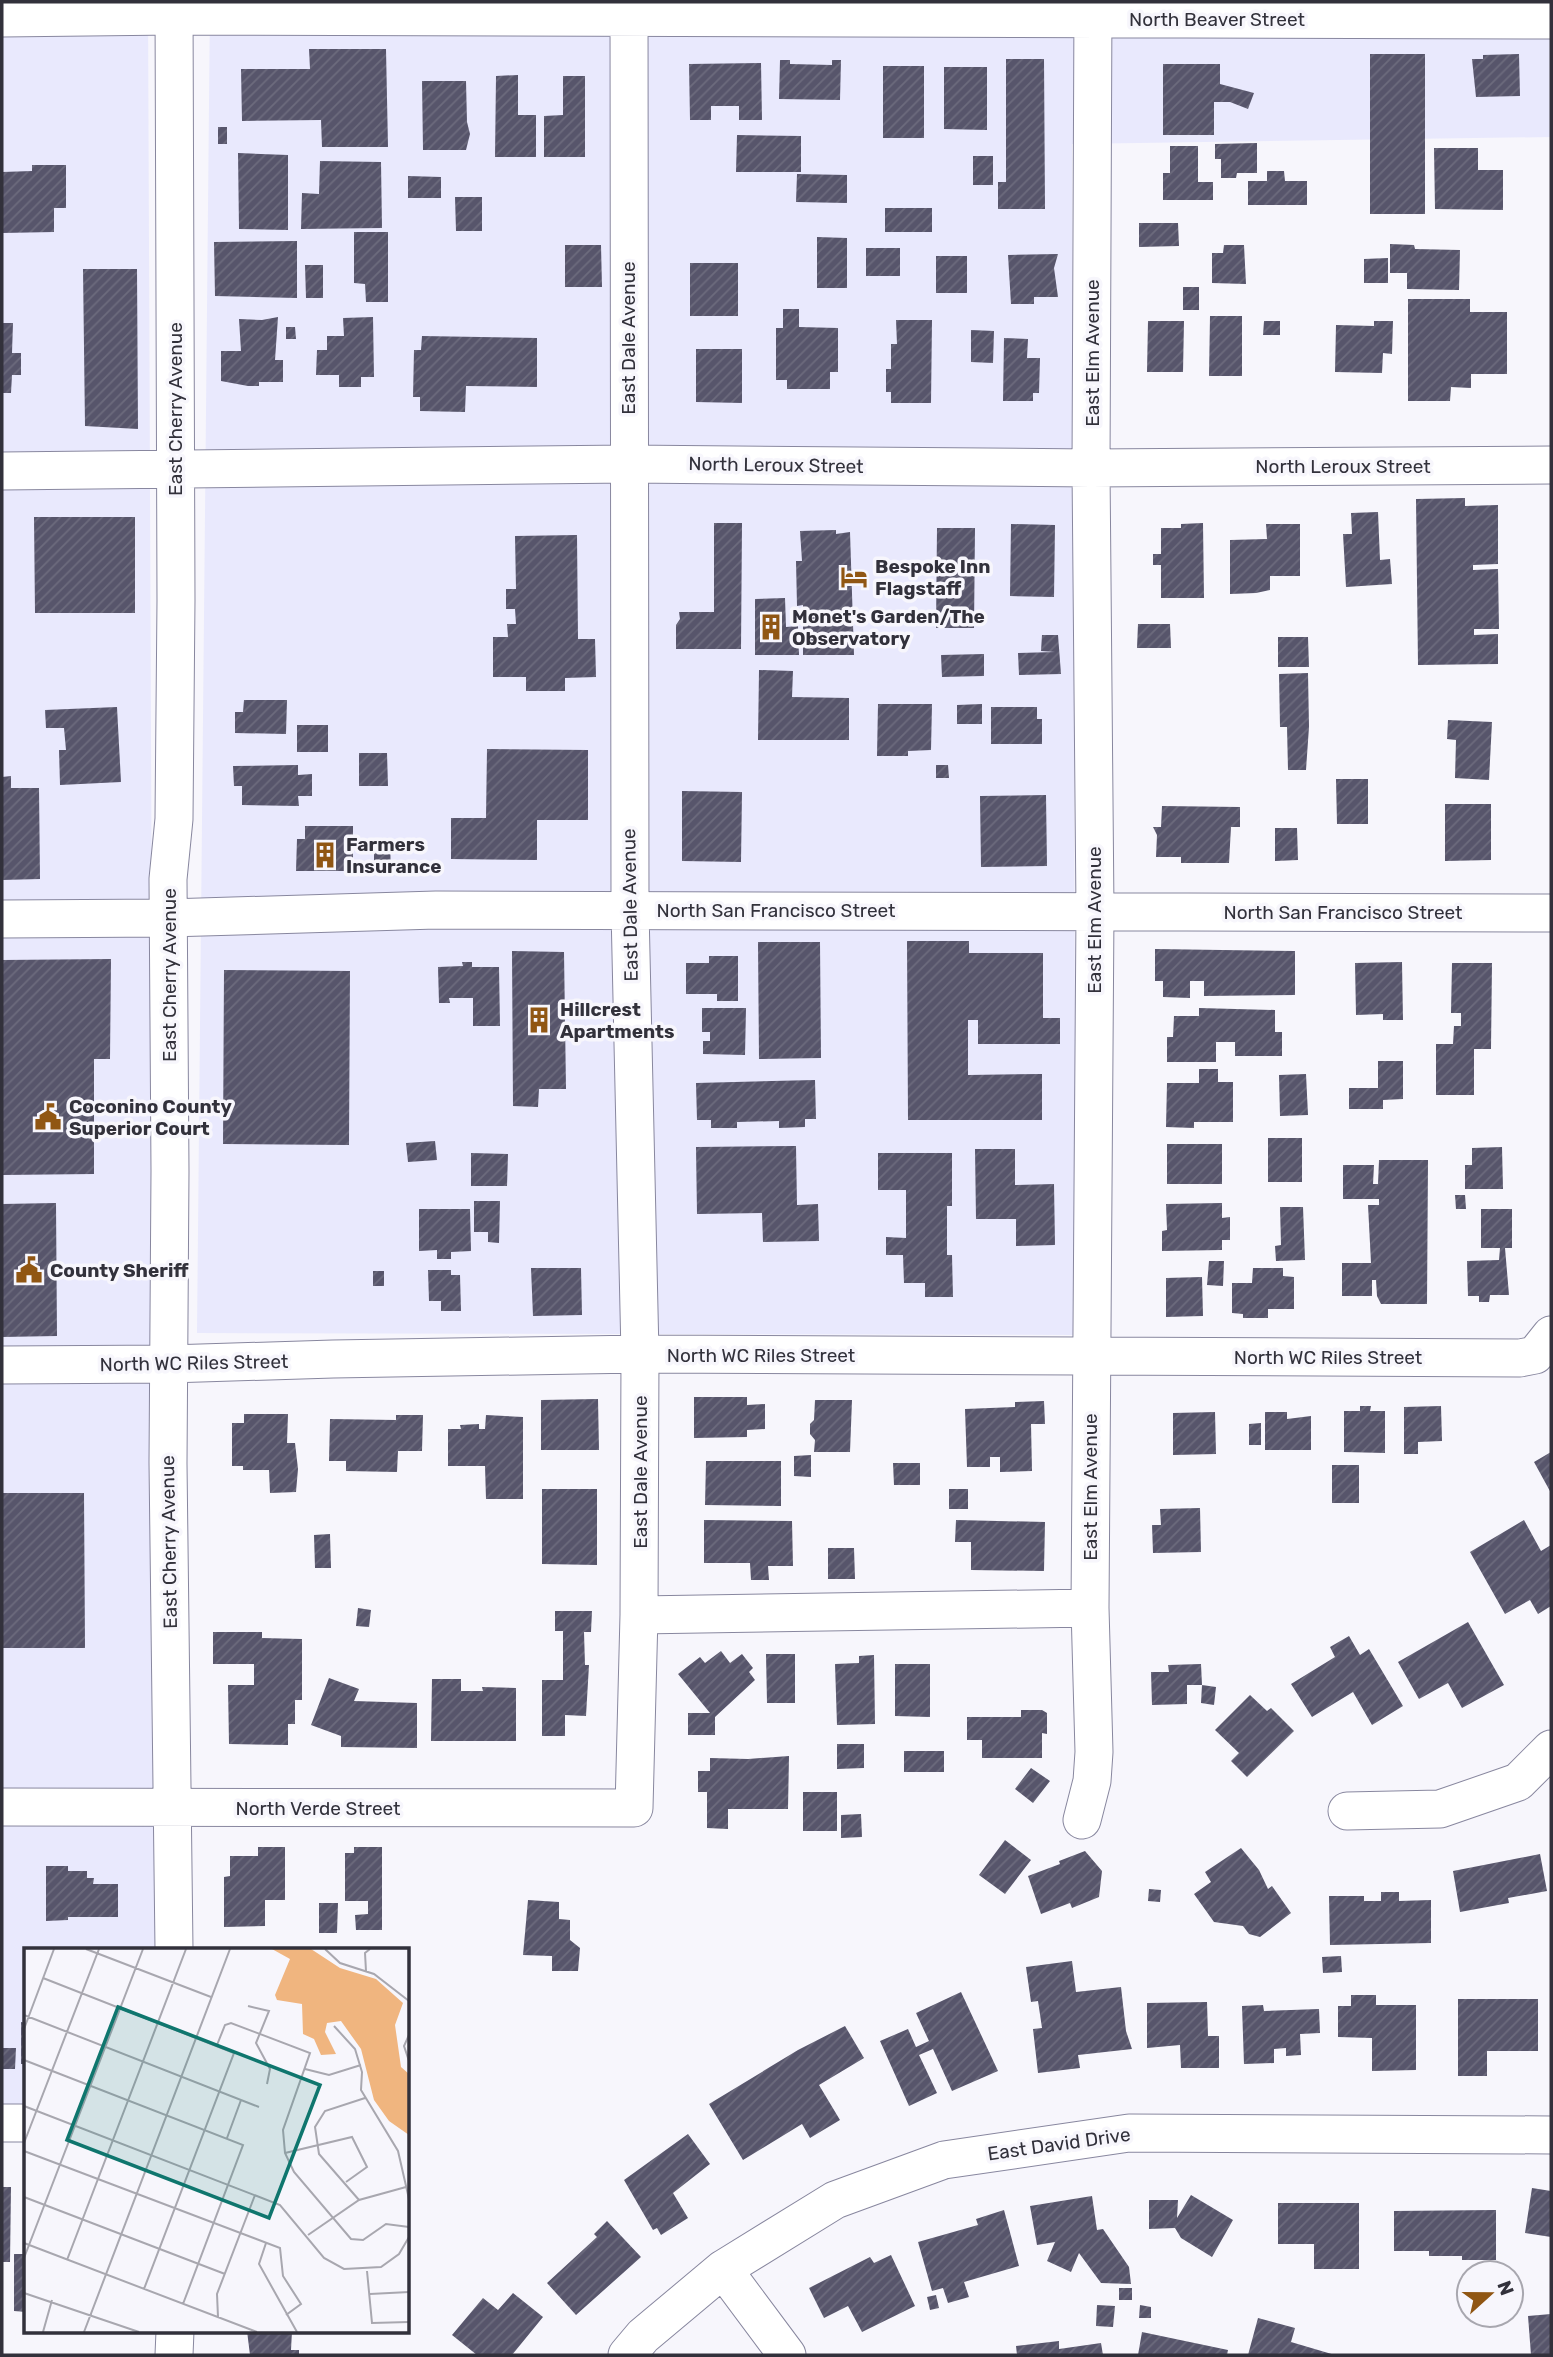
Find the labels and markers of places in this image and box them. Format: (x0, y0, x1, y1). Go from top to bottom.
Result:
place label: Bespoke Inn Flagstaff (875, 555, 990, 600)
hotel icon: Bespoke Inn Flagstaff (839, 562, 869, 592)
place label: Monet's Garden/The Observatory (792, 605, 985, 650)
building icon: Monet's Garden/The Observatory (756, 612, 786, 642)
place label: Farmers Insurance (346, 833, 441, 878)
building icon: Farmers Insurance (310, 840, 340, 870)
place label: Hillcrest Apartments (560, 998, 675, 1043)
building icon: Hillcrest Apartments (524, 1005, 554, 1035)
place label: Coconino County Superior Court (69, 1095, 232, 1140)
public building icon: Coconino County Superior Court (33, 1102, 63, 1132)
public building icon: County Sheriff (14, 1255, 44, 1285)
place label: County Sheriff (50, 1259, 189, 1282)

